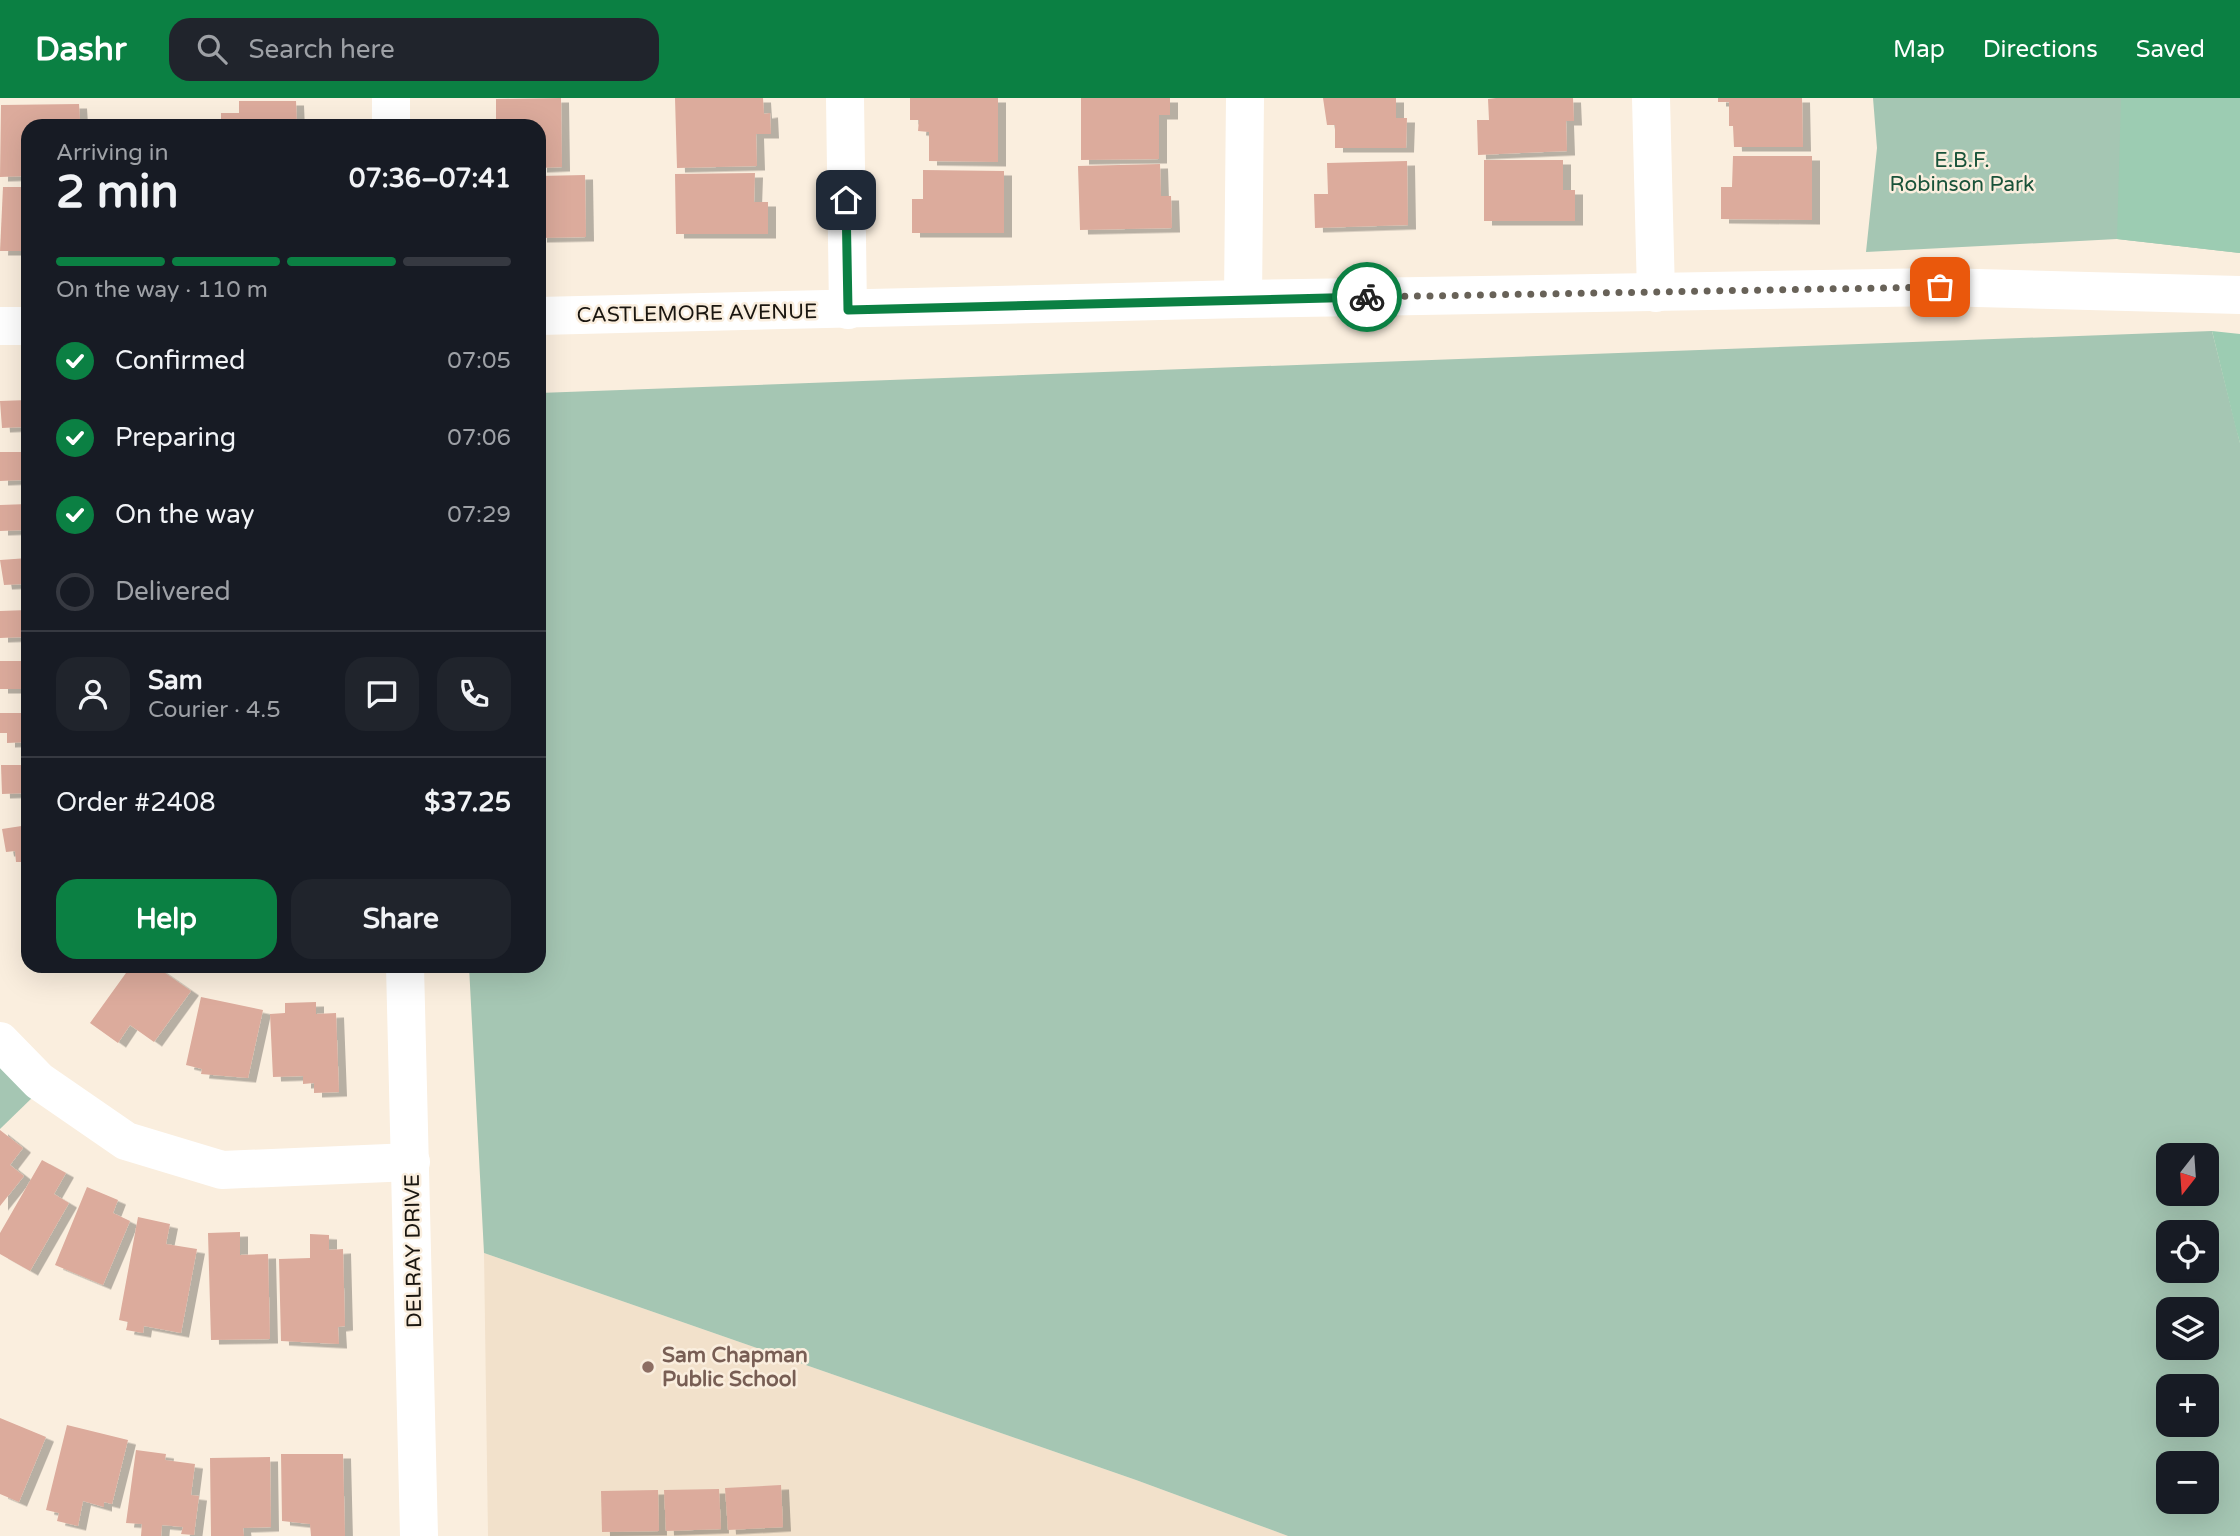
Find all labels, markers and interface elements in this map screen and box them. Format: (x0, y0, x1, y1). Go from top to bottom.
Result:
search box (169, 18, 659, 81)
text: Dashr (35, 30, 127, 69)
icon: search (193, 30, 231, 68)
text: Search here (249, 34, 395, 65)
text: Map (1893, 35, 1945, 64)
text: Directions (1983, 35, 2098, 64)
text: Saved (2136, 35, 2205, 64)
text: Arriving in (56, 139, 169, 167)
park label: E.B.F. Robinson Park (1890, 148, 2034, 197)
text: 07:36–07:41 (349, 163, 511, 194)
text: 2 min (56, 165, 179, 220)
pin (816, 170, 876, 230)
icon: home (827, 181, 865, 219)
pin (1910, 257, 1970, 317)
courier (1332, 262, 1402, 332)
icon: bag (1921, 268, 1959, 306)
text: On the way · 110 m (56, 276, 268, 304)
icon: bike (1348, 278, 1386, 316)
street label: CASTLEMORE AVENUE (576, 299, 818, 328)
icon: check (56, 342, 94, 380)
text: Confirmed (115, 345, 245, 376)
text: 07:05 (447, 347, 511, 375)
icon: check (56, 419, 94, 457)
text: Preparing (115, 422, 236, 453)
text: 07:06 (447, 424, 511, 452)
icon: check (56, 496, 94, 534)
text: On the way (115, 499, 255, 530)
text: 07:29 (447, 501, 511, 529)
text: Delivered (115, 576, 231, 607)
button: person (56, 657, 130, 731)
button: chat (345, 657, 419, 731)
button: phone (437, 657, 511, 731)
text: Sam (148, 665, 203, 696)
text: Courier · 4.5 (148, 696, 281, 724)
text: Order #2408 (56, 787, 216, 818)
text: $37.25 (424, 787, 511, 818)
button: Help (56, 879, 277, 959)
button: Share (291, 879, 511, 959)
north arrow (2156, 1143, 2219, 1206)
map controls (2156, 1143, 2219, 1514)
street label: DELRAY DRIVE (400, 1174, 427, 1328)
button: locate (2156, 1220, 2219, 1283)
button: layers (2156, 1297, 2219, 1360)
place label: Sam Chapman Public School (662, 1343, 808, 1392)
marker: Sam Chapman Public School (640, 1359, 656, 1375)
button: + (2156, 1374, 2219, 1437)
button: − (2156, 1451, 2219, 1514)

